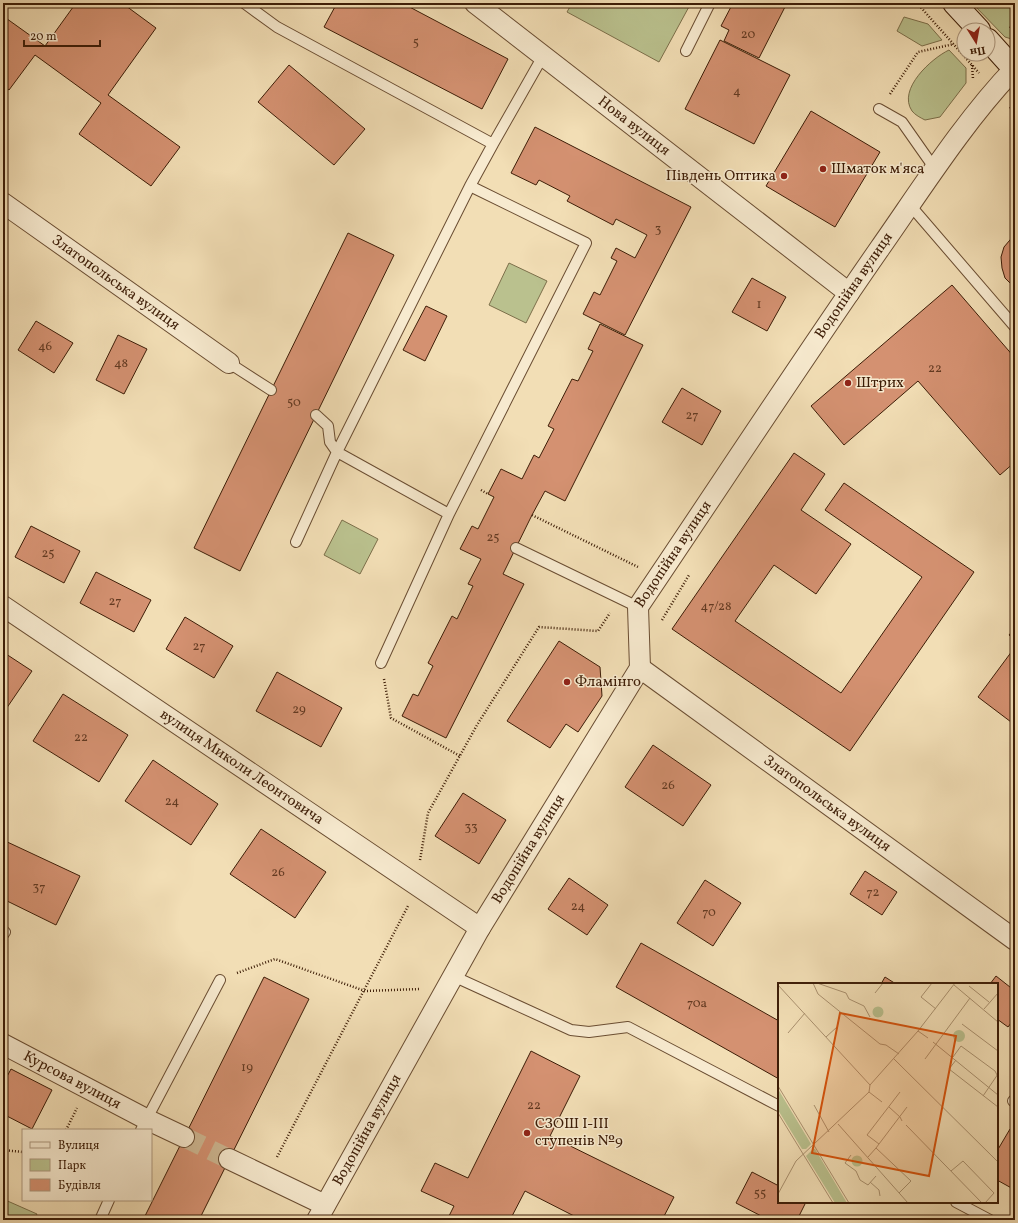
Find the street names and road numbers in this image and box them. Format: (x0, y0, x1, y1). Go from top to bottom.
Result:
street label: Нова вулиця (593, 91, 675, 161)
street label: Водопійна вулиця (810, 228, 898, 343)
street label: Златопольська вулиця (47, 230, 184, 336)
street label: Водопійна вулиця (630, 496, 717, 612)
street label: вулиця Миколи Леонтовича (156, 704, 328, 830)
street label: Златопольська вулиця (759, 750, 895, 857)
street label: Водопійна вулиця (487, 790, 570, 908)
street label: Курсова вулиця (19, 1046, 125, 1115)
street label: Водопійна вулиця (328, 1070, 407, 1190)

